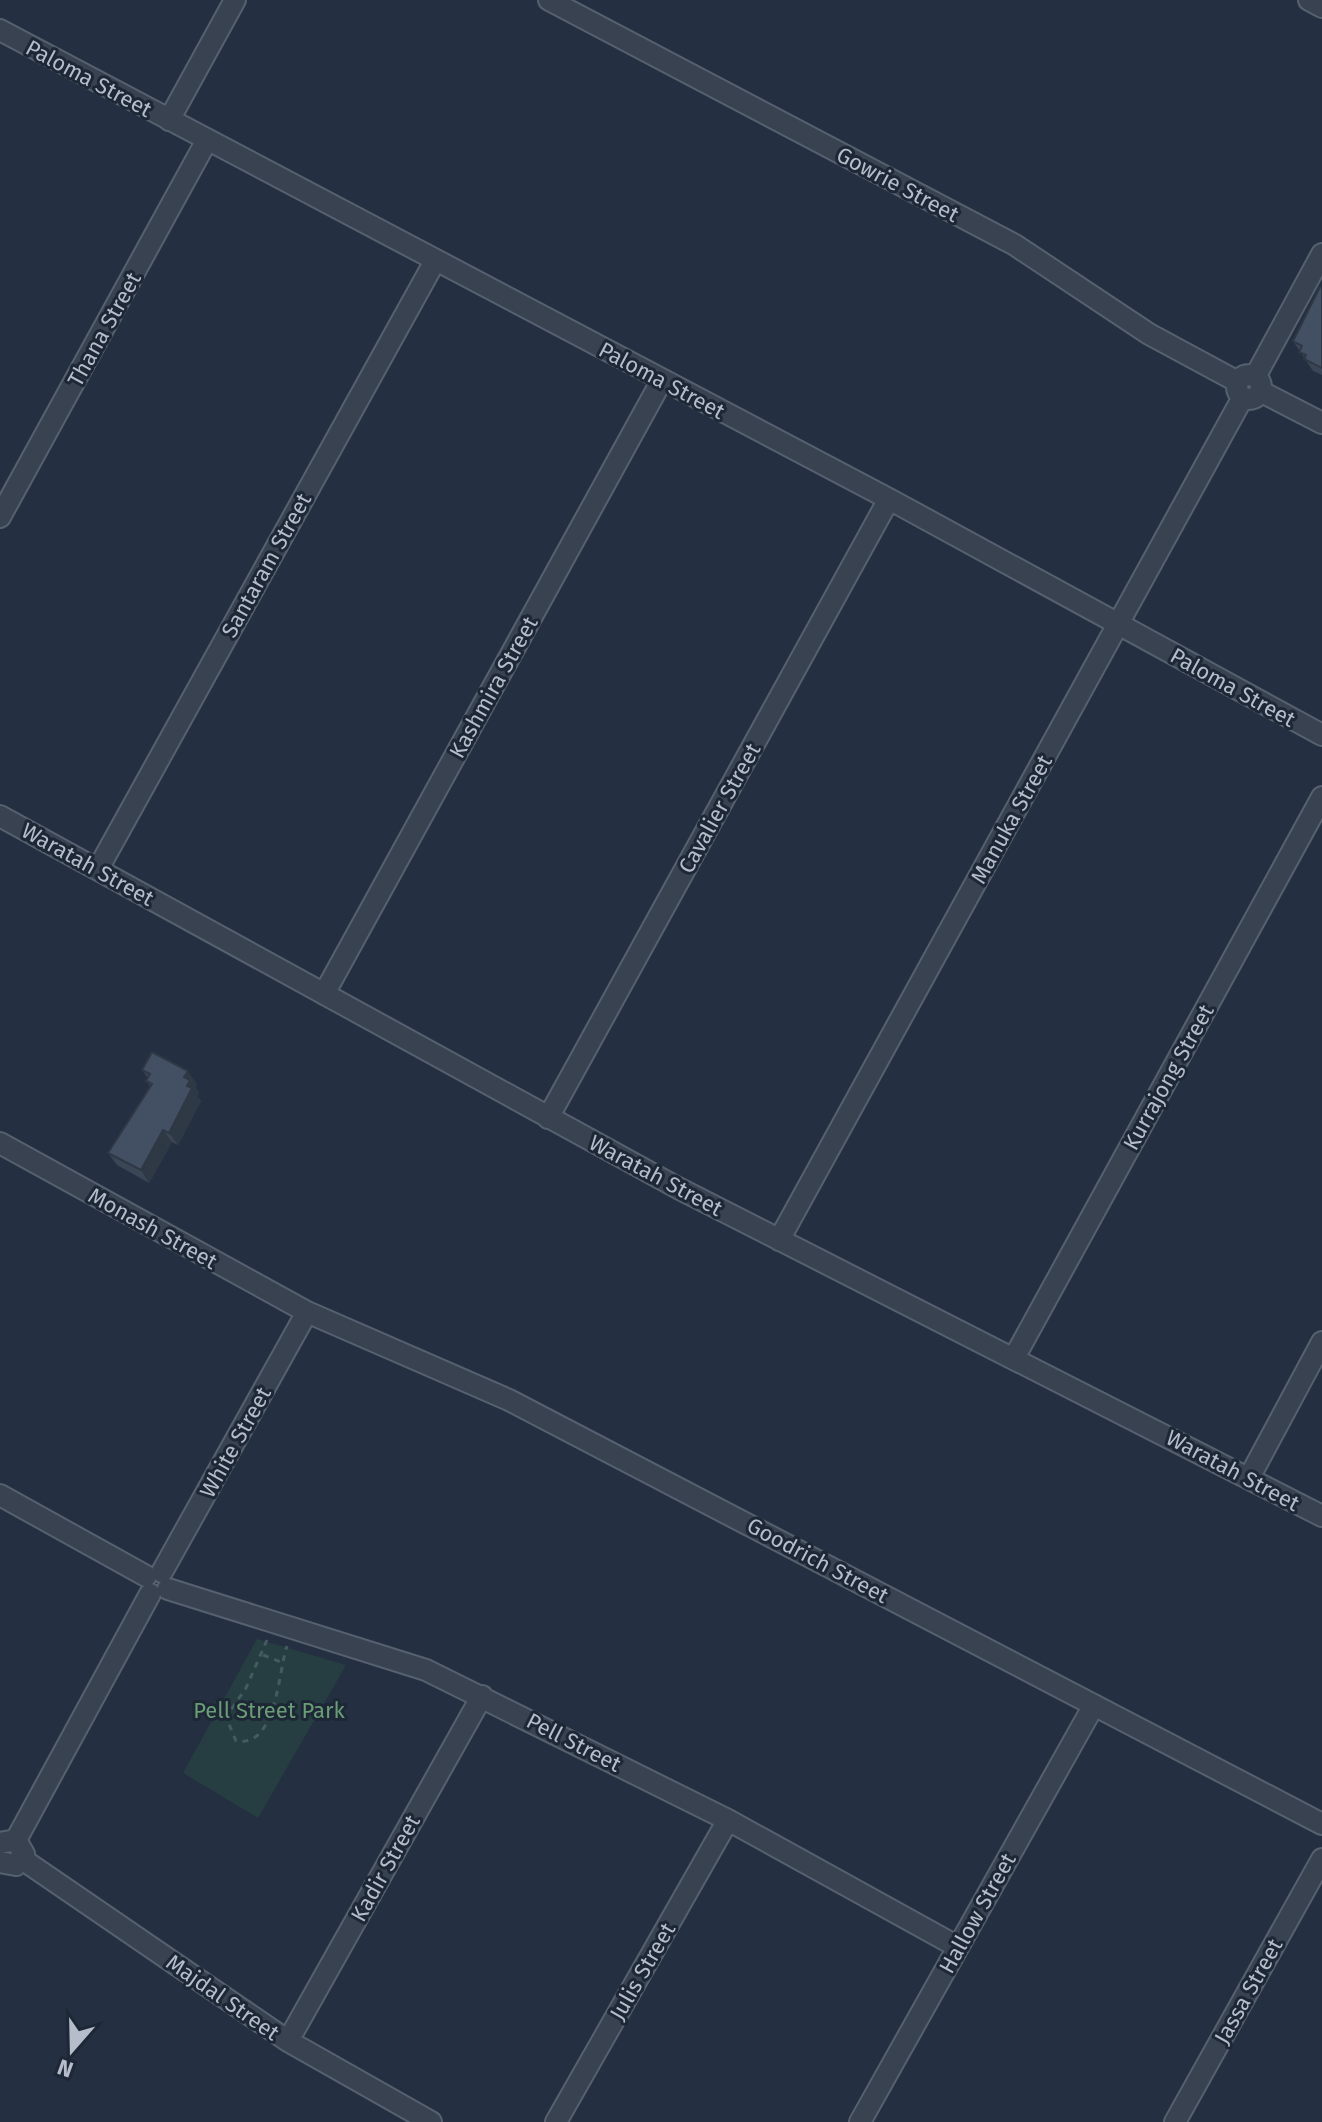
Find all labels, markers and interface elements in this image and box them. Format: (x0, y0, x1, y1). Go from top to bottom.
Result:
street label: Paloma Street (21, 34, 156, 123)
street label: Gowrie Street (832, 141, 964, 228)
street label: Thana Street (62, 267, 147, 391)
street label: Paloma Street (594, 336, 729, 425)
street label: Santaram Street (216, 488, 317, 642)
street label: Kashmira Street (443, 612, 544, 763)
street label: Paloma Street (1165, 642, 1300, 733)
street label: Cavalier Street (673, 738, 766, 878)
street label: Manuka Street (965, 750, 1058, 888)
street label: Waratah Street (17, 817, 159, 912)
street label: Kurrajong Street (1117, 1000, 1220, 1155)
street label: Waratah Street (584, 1129, 727, 1222)
street label: Monash Street (84, 1182, 222, 1275)
street label: White Street (194, 1382, 277, 1502)
street label: Waratah Street (1161, 1424, 1304, 1517)
street label: Goodrich Street (742, 1512, 893, 1609)
park label: Pell Street Park (193, 1697, 346, 1724)
street label: Pell Street (522, 1707, 626, 1778)
street label: Kadir Street (345, 1810, 426, 1926)
street label: Hallow Street (933, 1848, 1022, 1978)
street label: Julis Street (604, 1918, 681, 2025)
street label: Jassa Street (1208, 1934, 1288, 2049)
street label: Majdal Street (161, 1949, 285, 2046)
north arrow (32, 2010, 112, 2090)
text: N (54, 2053, 77, 2084)

